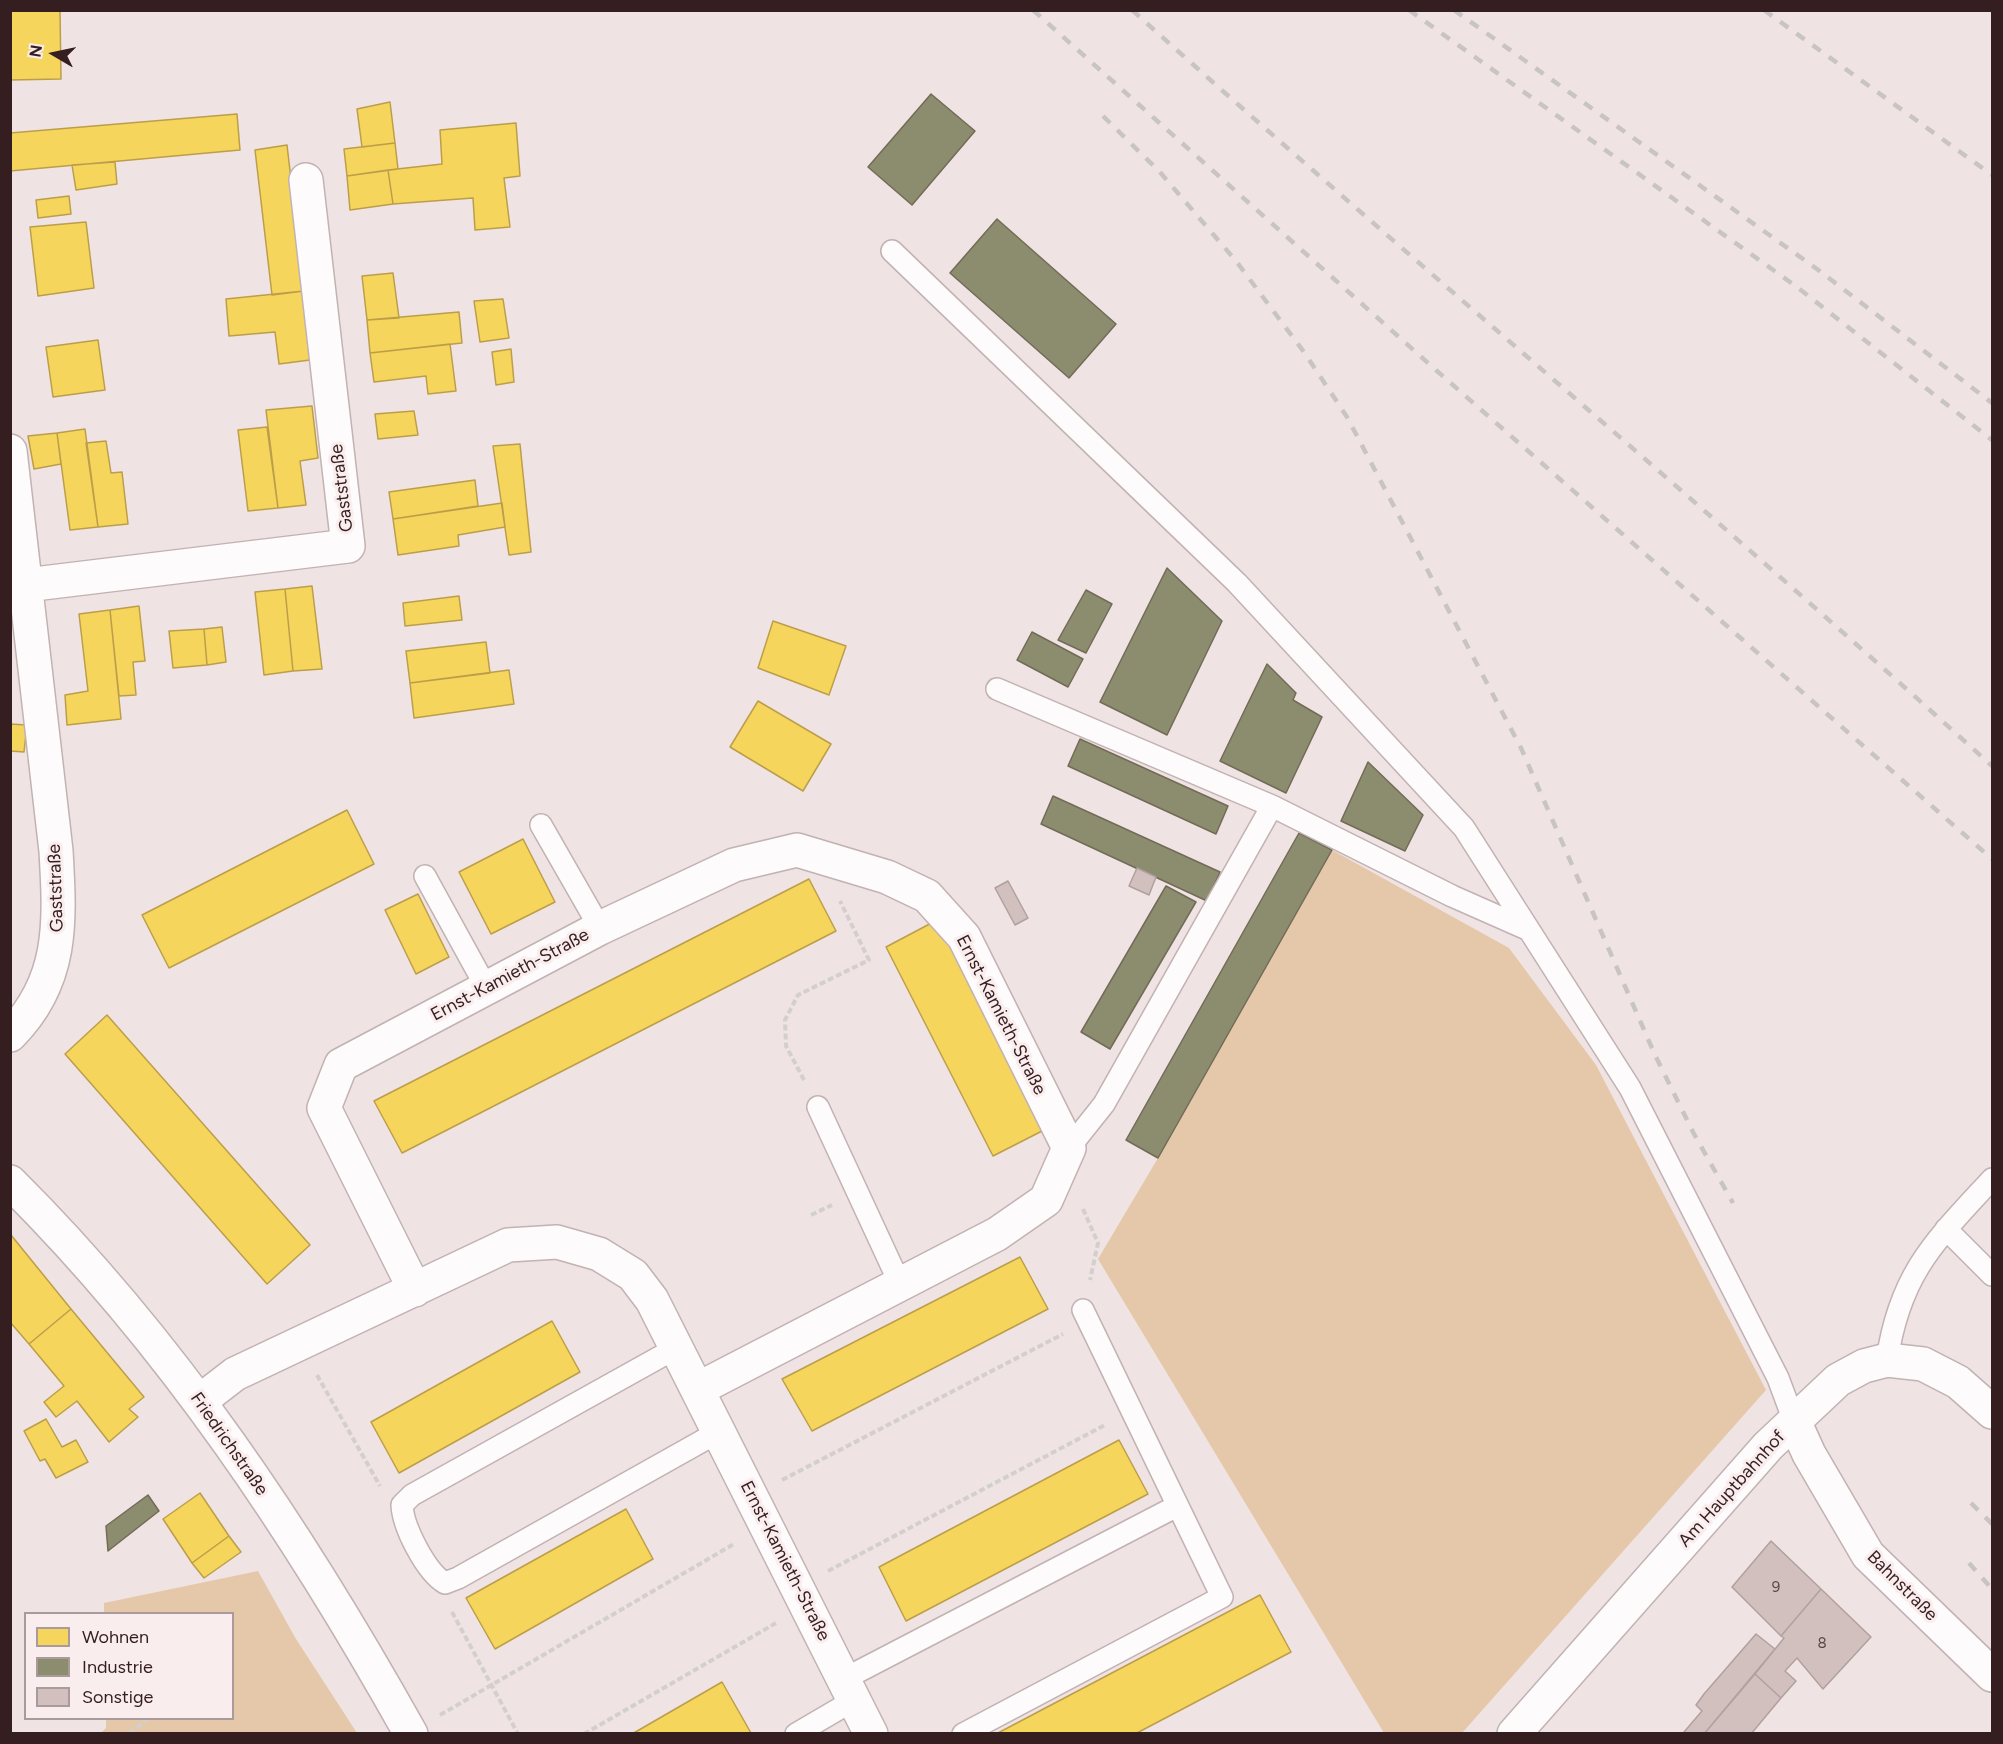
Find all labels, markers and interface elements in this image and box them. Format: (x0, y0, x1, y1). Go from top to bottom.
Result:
north arrow (24, 24, 84, 84)
text: N (25, 44, 46, 59)
street label: Gaststraße (326, 443, 358, 533)
street label: Gaststraße (44, 843, 68, 933)
street label: Ernst-Kamieth-Straße (427, 924, 593, 1026)
street label: Ernst-Kamieth-Straße (951, 932, 1051, 1098)
street label: Friedrichstraße (186, 1388, 272, 1500)
street label: Am Hauptbahnhof (1674, 1426, 1790, 1552)
street label: Ernst-Kamieth-Straße (735, 1478, 835, 1644)
street label: Bahnstraße (1862, 1546, 1942, 1626)
house number: 9 (1772, 1579, 1780, 1597)
legend (24, 1612, 234, 1720)
text: Wohnen (82, 1626, 149, 1648)
house number: 8 (1817, 1635, 1827, 1653)
text: Industrie (82, 1656, 153, 1678)
text: Sonstige (82, 1686, 153, 1708)

